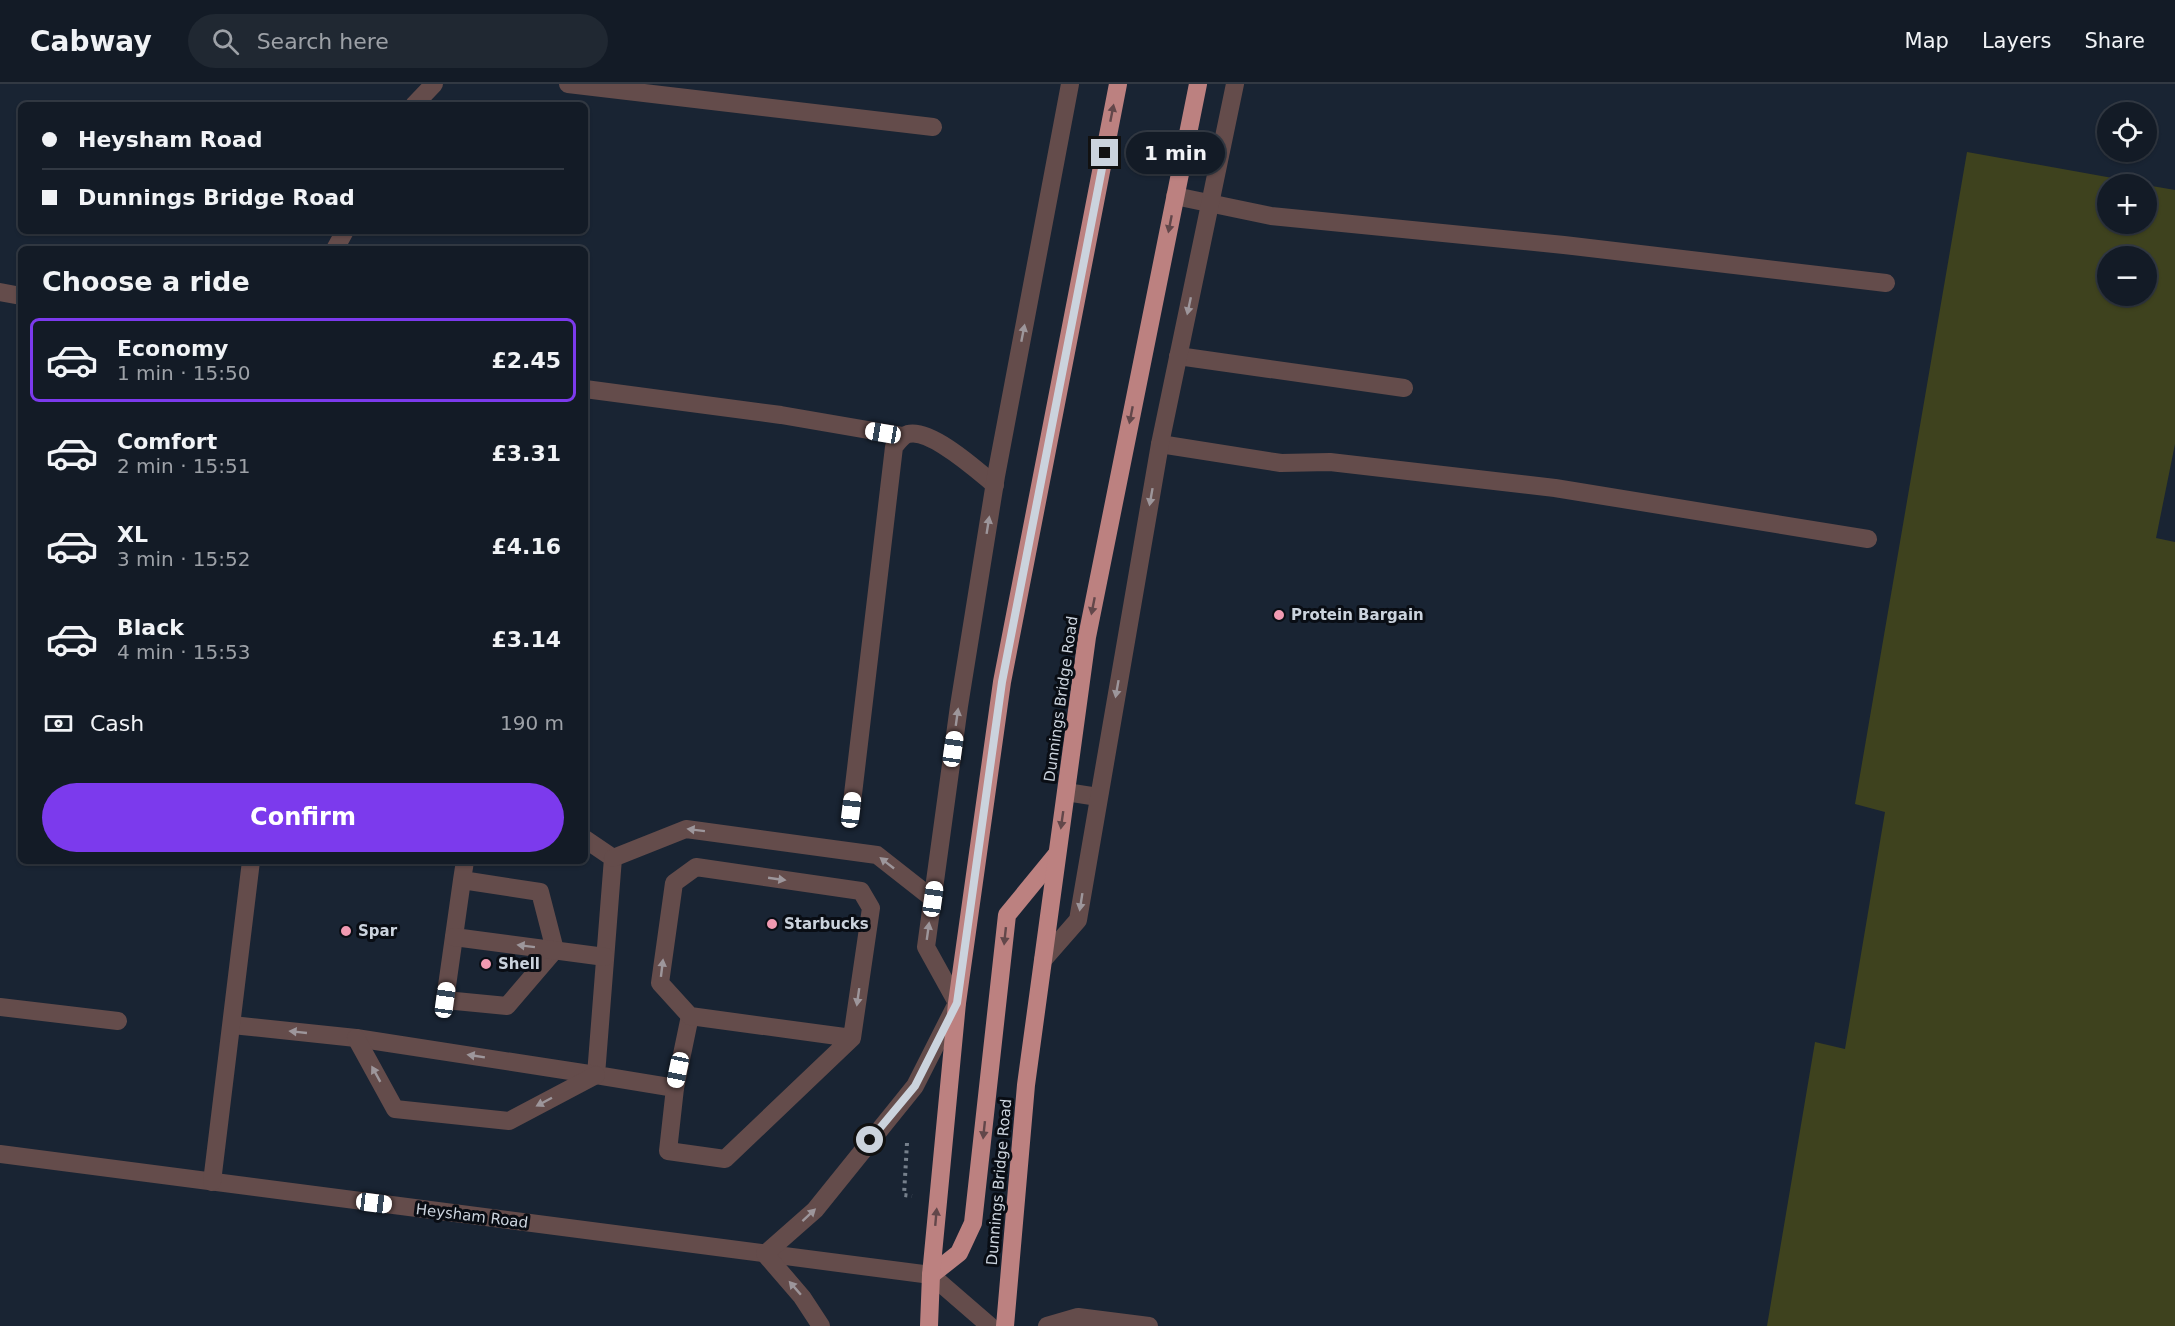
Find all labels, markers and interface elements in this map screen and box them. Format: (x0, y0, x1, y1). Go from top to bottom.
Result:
search box (188, 14, 608, 68)
text: Cabway (30, 25, 152, 58)
icon: search (209, 25, 242, 58)
text: Search here (257, 29, 389, 54)
text: Map (1905, 29, 1949, 53)
text: Layers (1982, 29, 2051, 53)
text: Share (2084, 29, 2145, 53)
map controls (2097, 102, 2157, 306)
button: locate (2097, 102, 2157, 162)
one-way arrow (1108, 103, 1117, 122)
text: Heysham Road (78, 127, 263, 152)
callout: 1 min (1126, 132, 1225, 174)
route end (1091, 139, 1118, 166)
text: 1 min (1144, 141, 1207, 165)
button: + (2097, 174, 2157, 234)
text: Dunnings Bridge Road (78, 185, 355, 210)
one-way arrow (1165, 214, 1174, 233)
button: − (2097, 246, 2157, 306)
text: Choose a ride (42, 266, 250, 297)
one-way arrow (1184, 297, 1193, 316)
one-way arrow (1019, 323, 1028, 342)
icon: car (45, 333, 99, 387)
text: Economy (117, 336, 228, 361)
text: £2.45 (491, 348, 561, 373)
text: 1 min · 15:50 (117, 361, 251, 385)
one-way arrow (1126, 405, 1135, 424)
car (864, 421, 902, 445)
icon: car (45, 426, 99, 480)
text: Comfort (117, 429, 217, 454)
text: £3.31 (491, 441, 561, 466)
text: 2 min · 15:51 (117, 454, 251, 478)
one-way arrow (1146, 488, 1155, 507)
one-way arrow (984, 515, 993, 534)
icon: car (45, 519, 99, 573)
text: XL (117, 522, 148, 547)
text: £4.16 (491, 534, 561, 559)
text: 3 min · 15:52 (117, 547, 251, 571)
one-way arrow (1088, 597, 1097, 616)
place label: Protein Bargain (1291, 606, 1424, 624)
marker: Protein Bargain (1272, 608, 1286, 622)
icon: car (45, 612, 99, 666)
text: Black (117, 615, 184, 640)
street label: Dunnings Bridge Road (1040, 615, 1082, 783)
text: £3.14 (491, 627, 561, 652)
text: 4 min · 15:53 (117, 640, 251, 664)
one-way arrow (1112, 680, 1121, 699)
icon: cash (42, 707, 75, 740)
one-way arrow (953, 708, 962, 727)
text: Cash (90, 711, 144, 736)
text: 190 m (500, 711, 564, 735)
car (942, 730, 964, 768)
button: Confirm (42, 783, 564, 852)
car (840, 791, 862, 829)
one-way arrow (1057, 810, 1067, 829)
one-way arrow (686, 826, 705, 835)
one-way arrow (879, 857, 894, 869)
one-way arrow (767, 874, 786, 883)
car (922, 880, 944, 918)
one-way arrow (1076, 893, 1085, 912)
place label: Starbucks (784, 915, 869, 933)
marker: Starbucks (765, 917, 779, 931)
place label: Spar (358, 922, 398, 940)
one-way arrow (924, 922, 933, 941)
marker: Spar (339, 924, 353, 938)
one-way arrow (1000, 926, 1010, 945)
one-way arrow (516, 942, 535, 951)
place label: Shell (498, 955, 540, 973)
marker: Shell (479, 957, 493, 971)
one-way arrow (658, 959, 667, 978)
car (434, 981, 456, 1019)
one-way arrow (853, 988, 862, 1007)
one-way arrow (289, 1027, 308, 1037)
car (665, 1051, 691, 1089)
one-way arrow (466, 1052, 485, 1061)
one-way arrow (371, 1065, 381, 1082)
one-way arrow (535, 1097, 552, 1107)
street label: Dunnings Bridge Road (983, 1098, 1015, 1266)
one-way arrow (979, 1120, 989, 1139)
route start (856, 1126, 883, 1153)
car (355, 1192, 393, 1214)
street label: Heysham Road (415, 1200, 529, 1232)
one-way arrow (931, 1207, 941, 1226)
one-way arrow (801, 1209, 816, 1222)
one-way arrow (789, 1281, 802, 1296)

